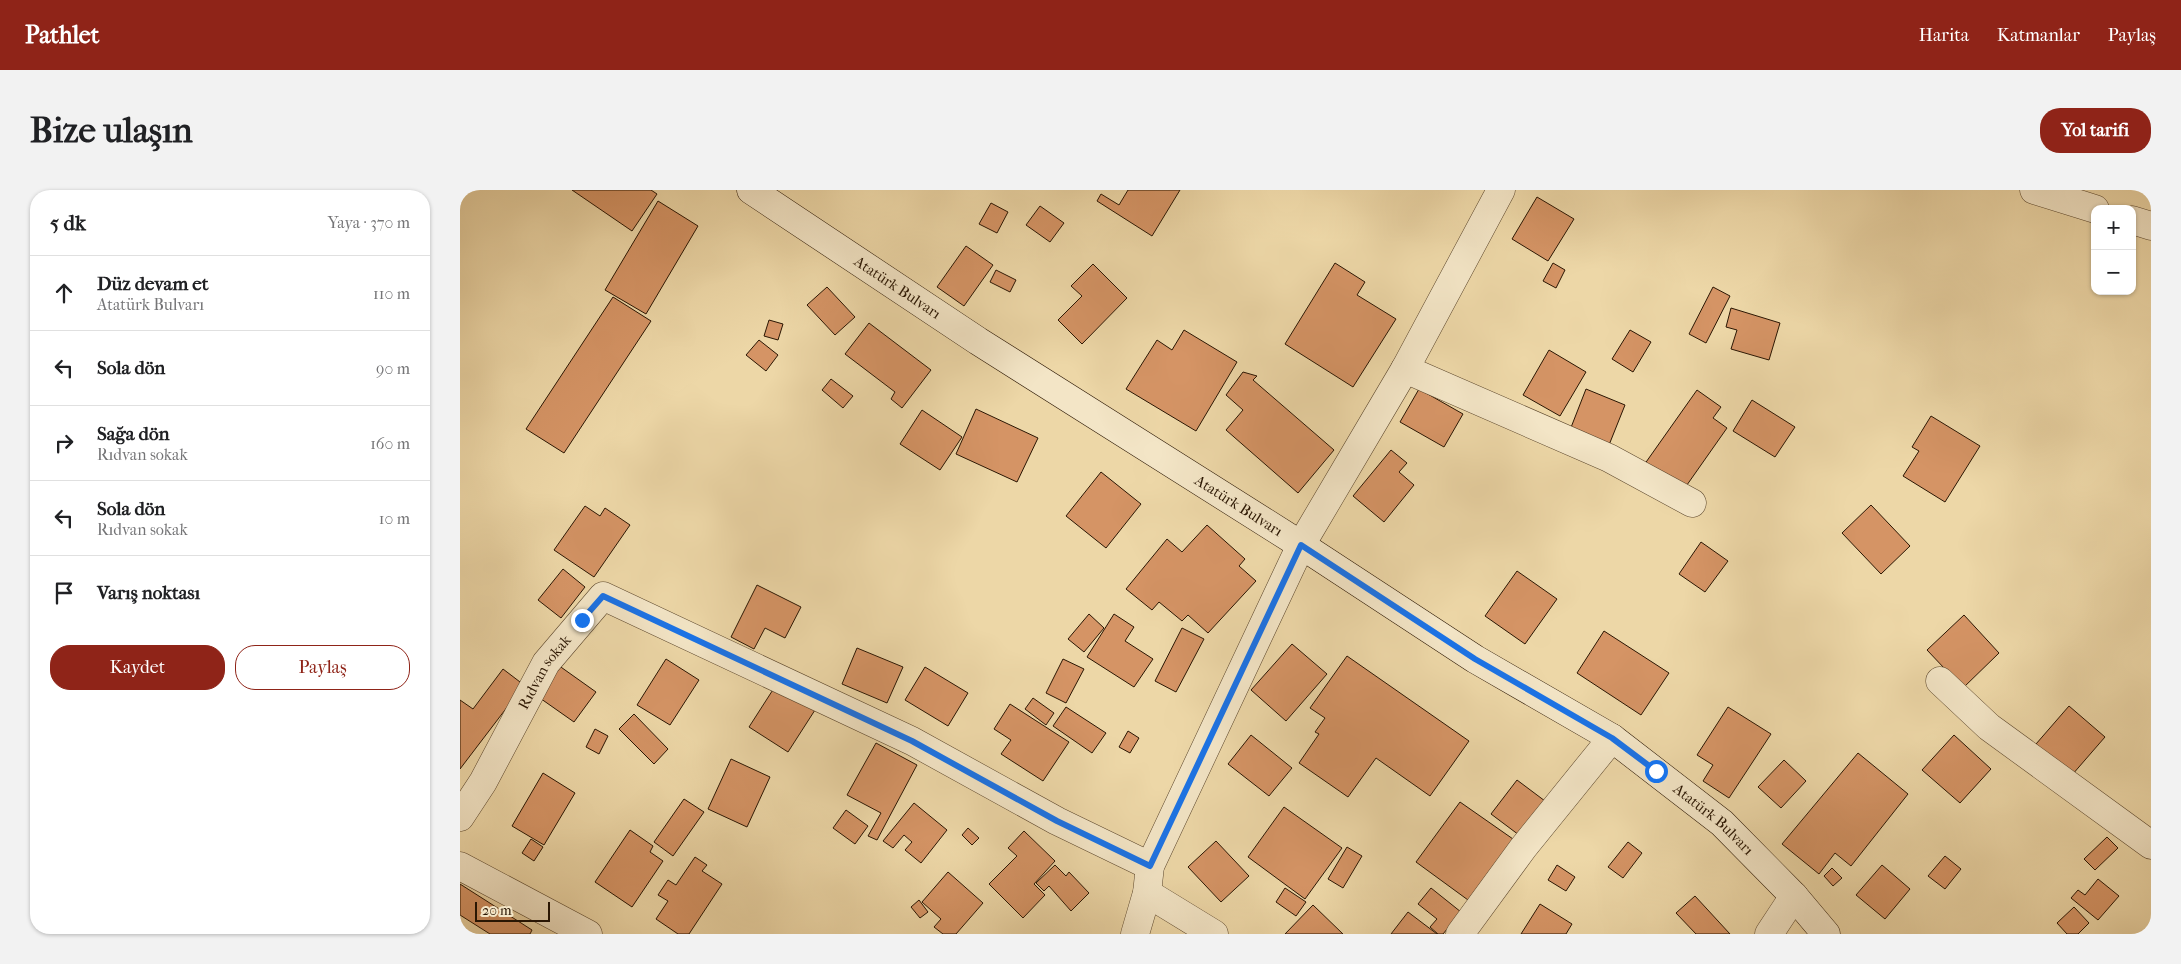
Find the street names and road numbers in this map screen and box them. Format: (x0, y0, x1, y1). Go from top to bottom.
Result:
street label: Atatürk Bulvarı (850, 252, 945, 323)
street label: Atatürk Bulvarı (1191, 471, 1286, 540)
street label: Rıdvan sokak (514, 631, 575, 712)
street label: Atatürk Bulvarı (1669, 779, 1758, 859)

